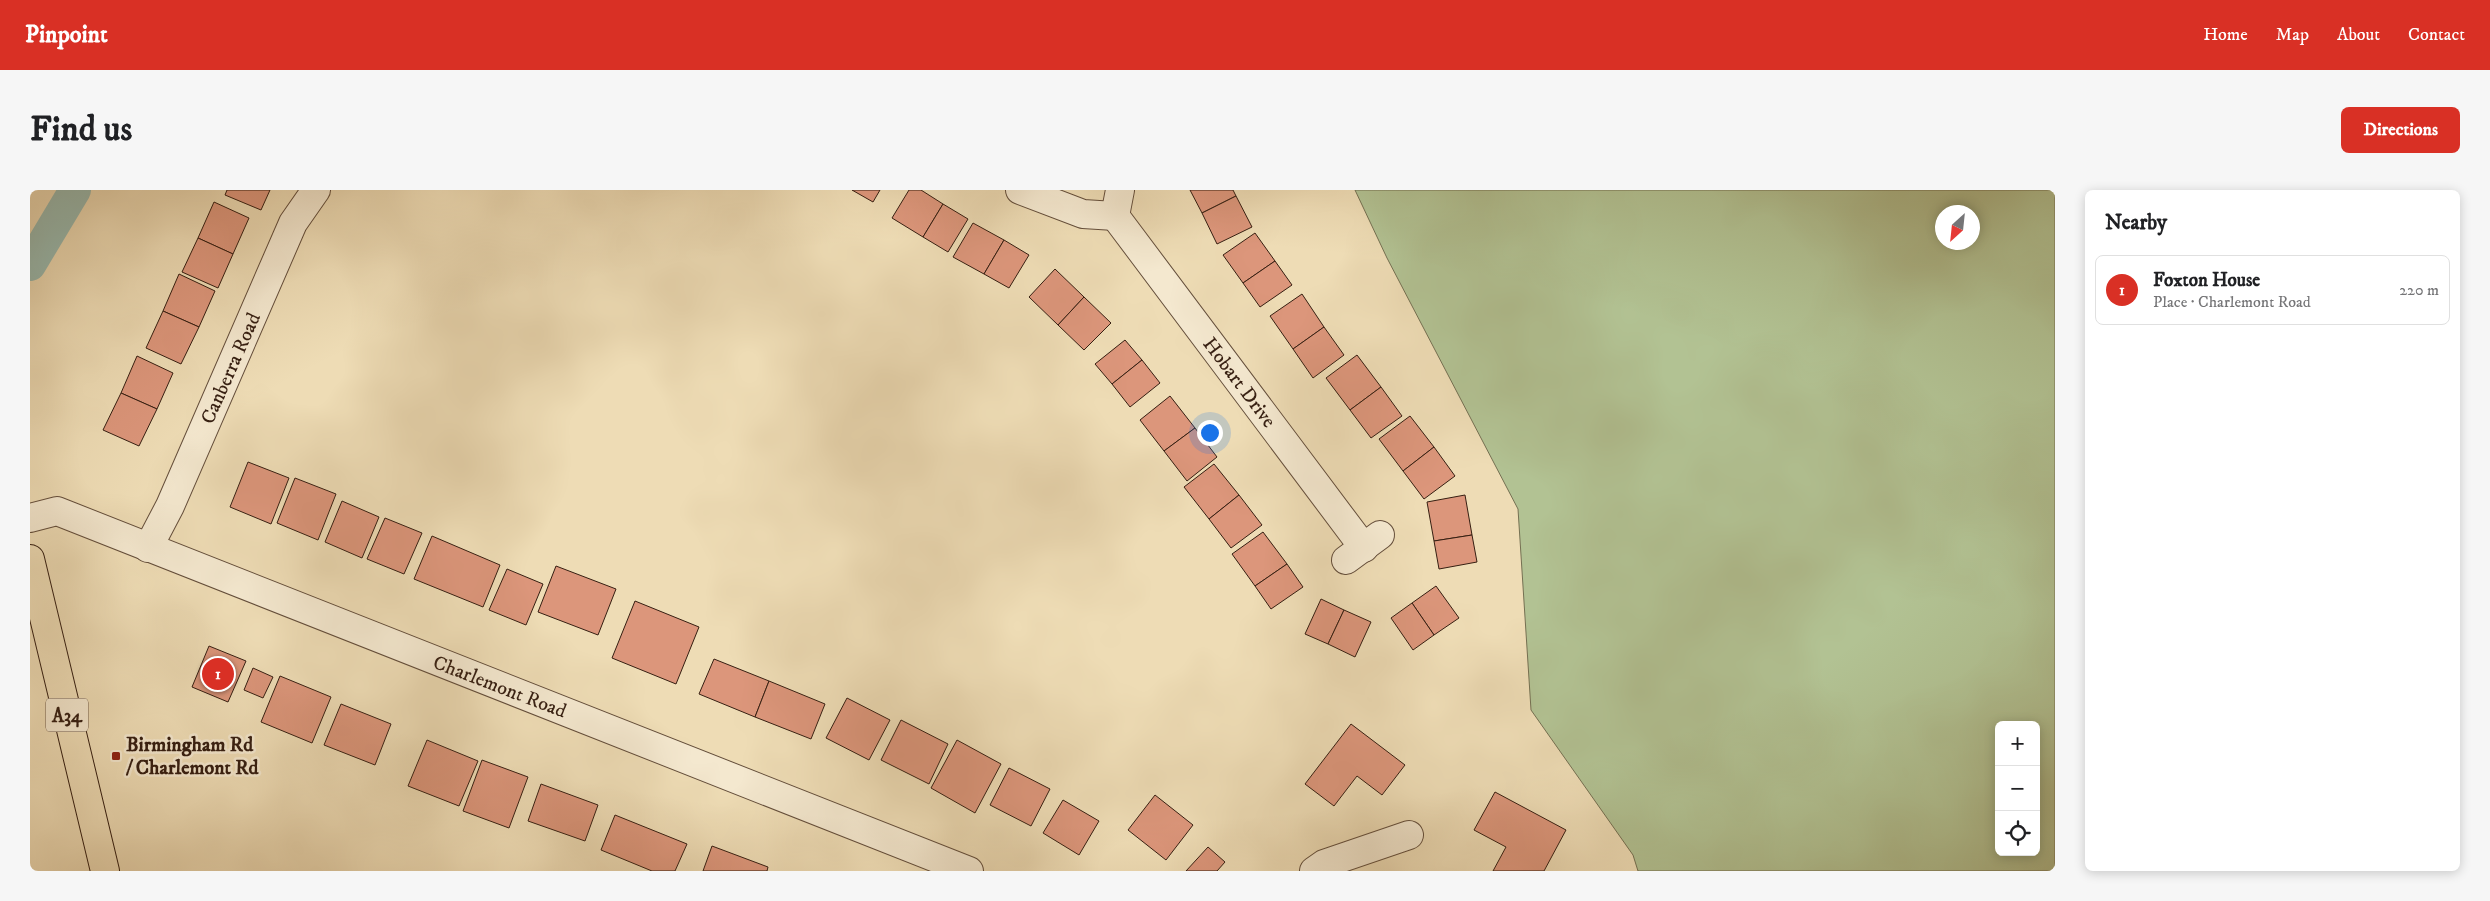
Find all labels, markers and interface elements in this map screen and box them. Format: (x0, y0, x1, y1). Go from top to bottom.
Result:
text: Pinpoint (25, 20, 108, 50)
text: Home (2203, 24, 2248, 46)
text: Map (2276, 24, 2309, 46)
text: About (2337, 24, 2380, 46)
text: Contact (2408, 24, 2465, 46)
button: Directions (2341, 107, 2460, 153)
text: Find us (30, 108, 132, 152)
north arrow (1935, 205, 1980, 250)
text: Nearby (2105, 210, 2167, 236)
text: Foxton House (2153, 269, 2260, 292)
text: 1 (2119, 280, 2125, 300)
text: 220 m (2399, 280, 2439, 300)
text: Place · Charlemont Road (2153, 292, 2311, 312)
street label: Canberra Road (196, 309, 267, 428)
street label: Hobart Drive (1197, 333, 1281, 433)
your location (1197, 420, 1223, 446)
street label: Charlemont Road (429, 650, 570, 724)
pin: 1 (202, 655, 234, 693)
road number: A34 (46, 698, 88, 732)
map controls (1995, 721, 2040, 856)
button: + (1995, 721, 2040, 766)
place label: Birmingham Rd / Charlemont Rd (125, 733, 260, 781)
marker: Birmingham Rd / Charlemont Rd (110, 750, 122, 762)
button: − (1995, 766, 2040, 811)
button: locate (1995, 811, 2040, 856)

